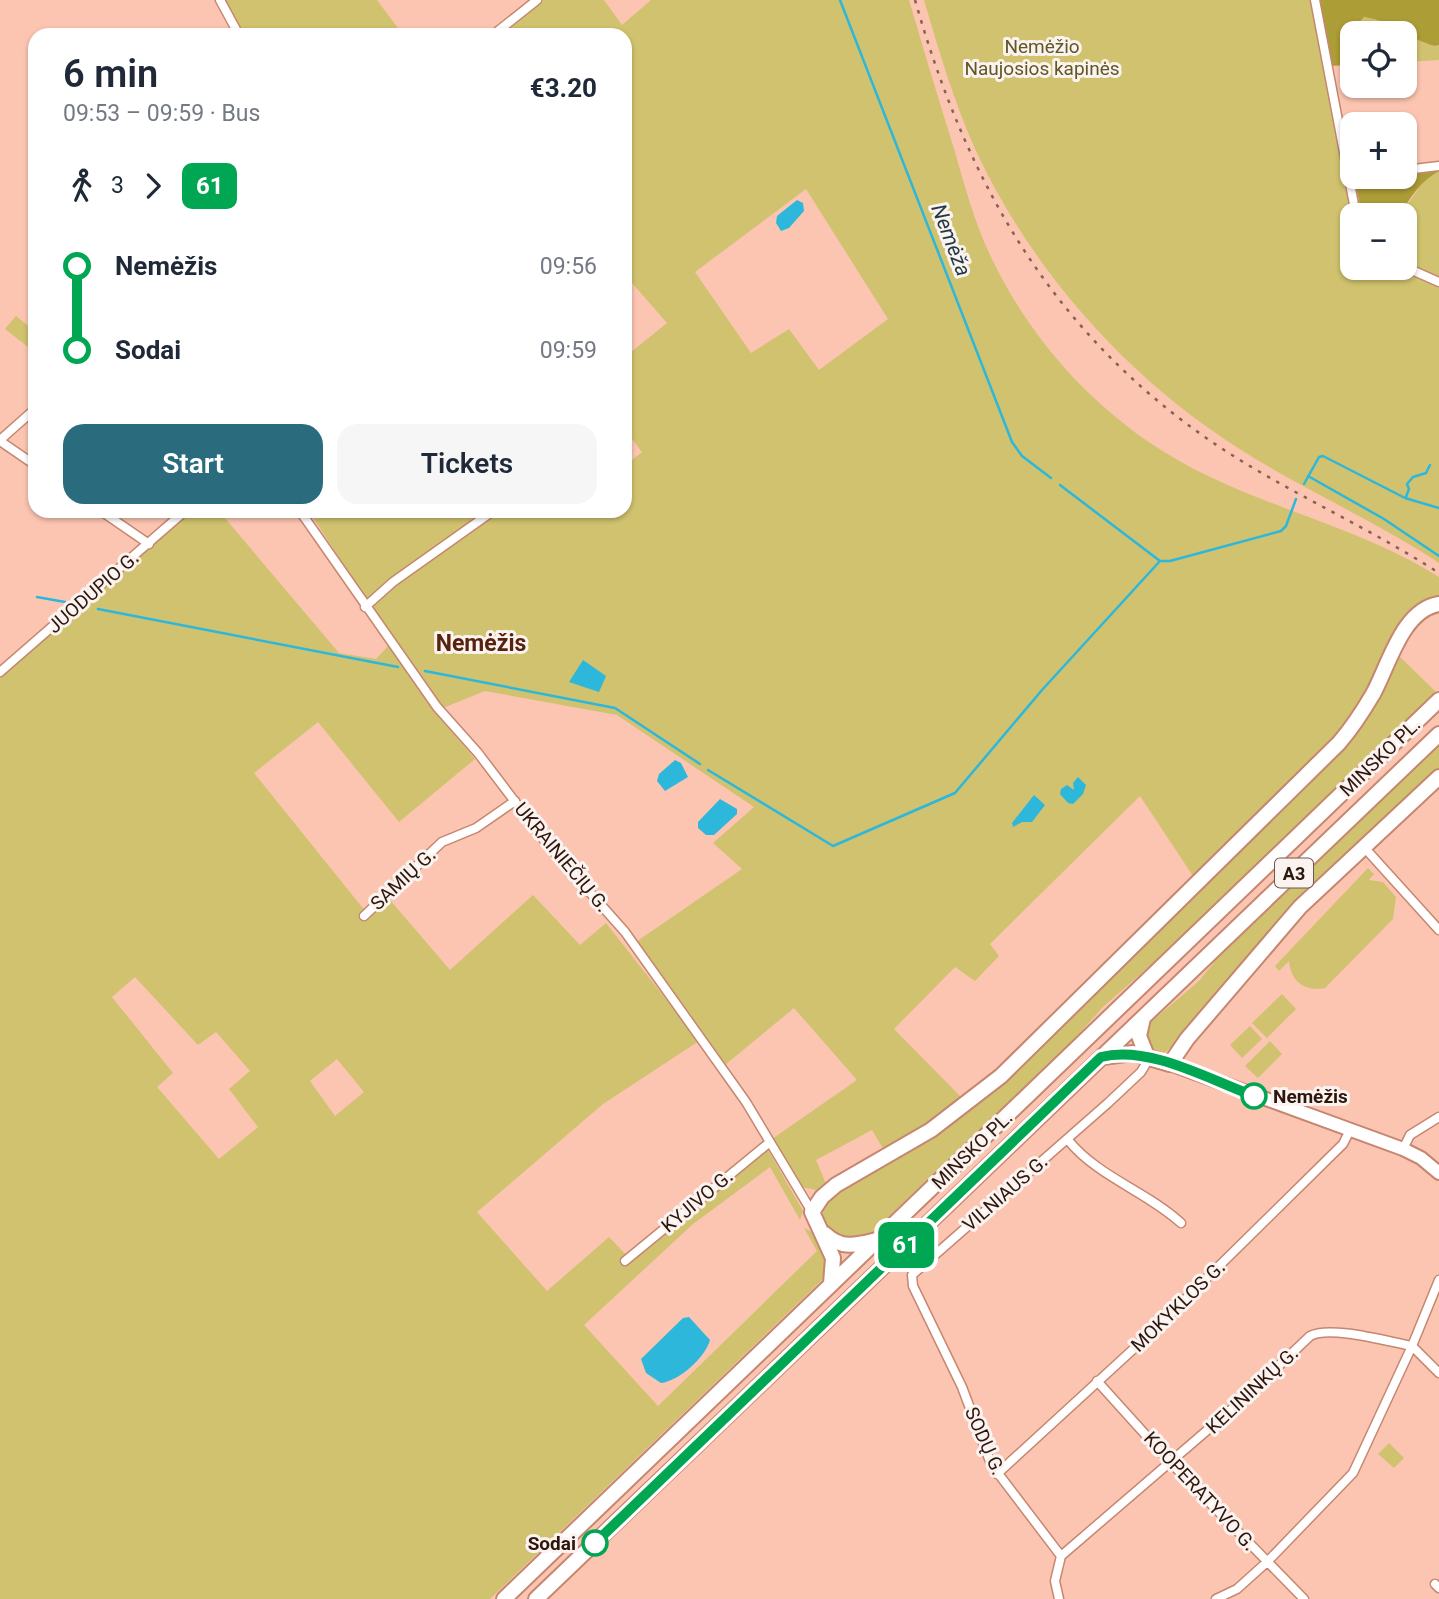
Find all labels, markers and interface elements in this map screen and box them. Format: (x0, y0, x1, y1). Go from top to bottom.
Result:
map controls (1340, 21, 1417, 280)
button: locate (1340, 21, 1417, 98)
park label: Nemėžio Naujosios kapinės (964, 35, 1120, 80)
text: 6 min (63, 52, 158, 96)
text: €3.20 (530, 73, 597, 103)
text: 09:53 – 09:59 · Bus (63, 100, 260, 127)
button: + (1340, 112, 1417, 189)
icon: walk (63, 167, 101, 205)
icon: forward (134, 167, 172, 205)
text: 3 (111, 172, 124, 199)
text: 61 (196, 172, 223, 200)
water label: Nemėža (926, 201, 976, 279)
button: − (1340, 203, 1417, 280)
text: Nemėžis (115, 251, 217, 281)
text: 09:56 (540, 253, 597, 280)
text: Sodai (115, 335, 181, 365)
text: 09:59 (540, 337, 597, 364)
button: Start (63, 424, 323, 504)
button: Tickets (337, 424, 597, 504)
street label: JUODUPIO G. (43, 546, 143, 638)
district label: Nemėžis (436, 630, 526, 657)
street label: MINSKO PL. (1335, 713, 1425, 801)
street label: UKRAINIEČIŲ G. (510, 798, 614, 916)
street label: SAMIŲ G. (366, 843, 440, 915)
road number: A3 (1275, 858, 1313, 888)
marker: Nemėžis (1241, 1083, 1267, 1109)
place label: Nemėžis (1273, 1085, 1348, 1108)
street label: MINSKO PL. (927, 1106, 1017, 1194)
street label: VILNIAUS G. (958, 1150, 1052, 1236)
street label: KYJIVO G. (657, 1165, 737, 1237)
line badge: 61 (874, 1222, 937, 1268)
text: 61 (892, 1231, 920, 1259)
street label: MOKYKLOS G. (1126, 1256, 1230, 1356)
street label: KELININKŲ G. (1201, 1342, 1303, 1438)
street label: SODŲ G. (960, 1404, 1010, 1478)
street label: KOOPERATYVO G. (1139, 1427, 1261, 1555)
marker: Sodai (582, 1530, 608, 1556)
place label: Sodai (528, 1532, 576, 1555)

